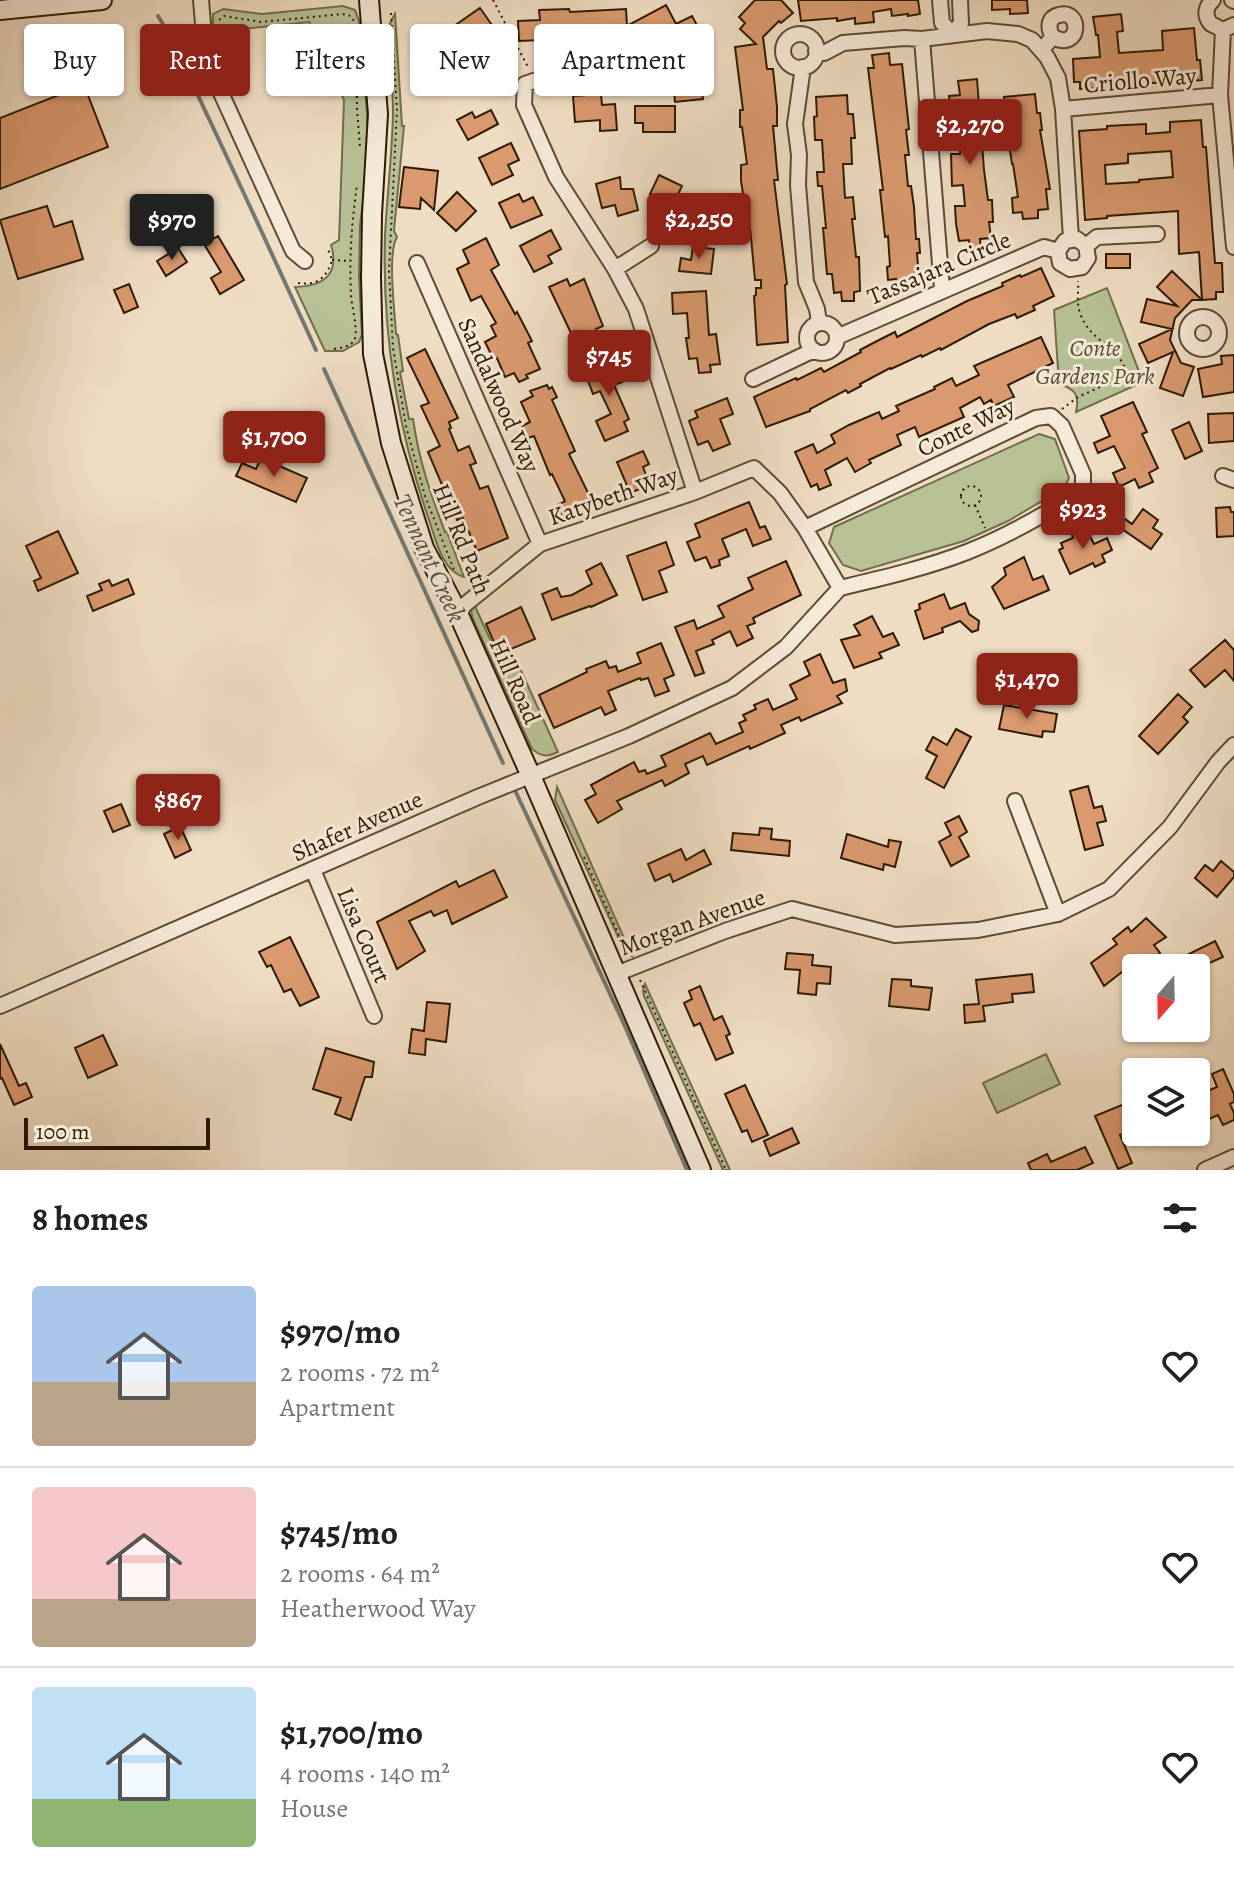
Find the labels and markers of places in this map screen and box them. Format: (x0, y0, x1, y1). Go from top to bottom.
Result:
pin: $2,270 (905, 99, 1035, 167)
pin: $2,250 (634, 193, 764, 261)
pin: $970 (125, 194, 219, 262)
pin: $745 (562, 330, 656, 398)
pin: $1,700 (209, 411, 339, 479)
pin: $923 (1036, 483, 1130, 551)
pin: $1,470 (962, 653, 1092, 721)
pin: $867 (131, 774, 225, 842)

